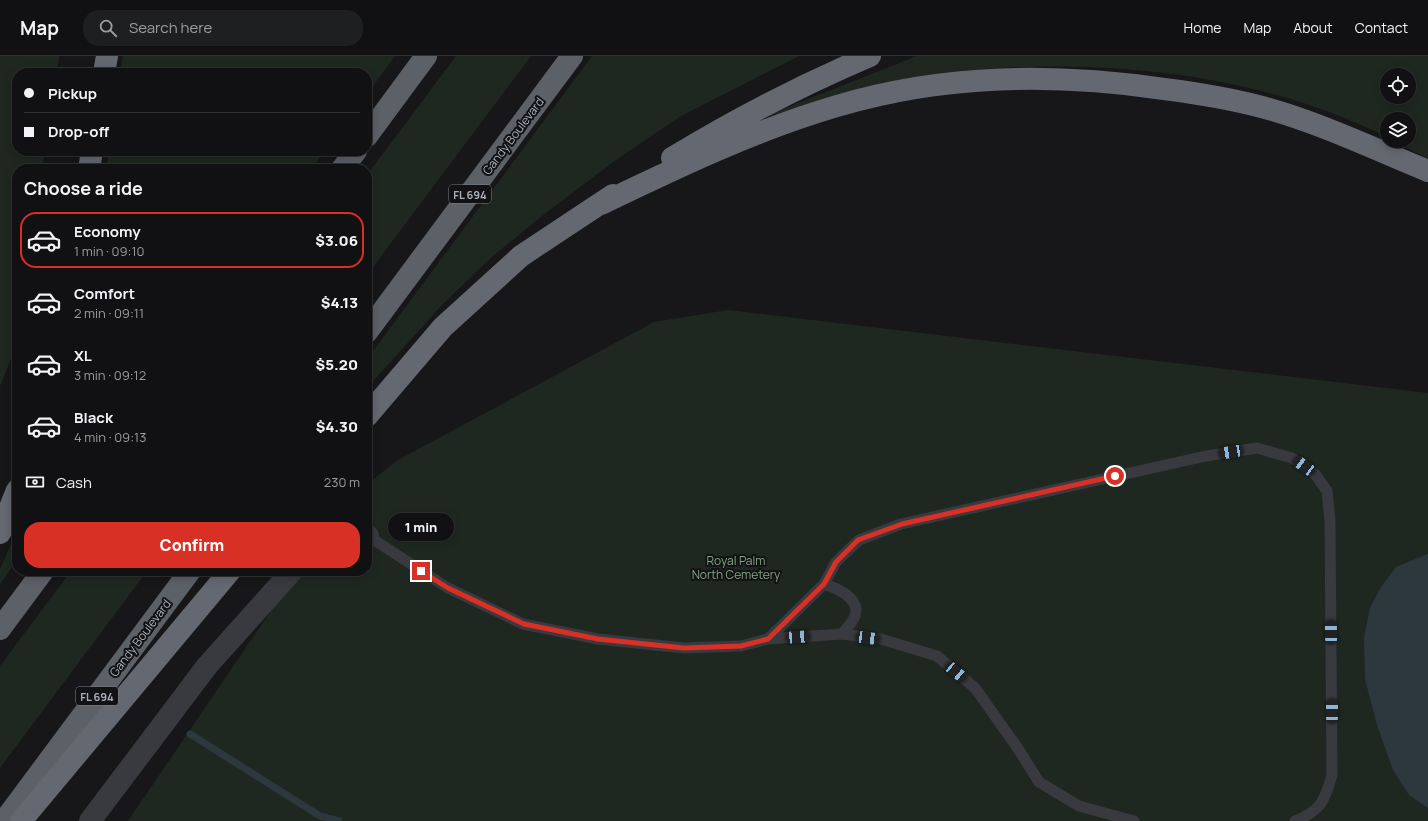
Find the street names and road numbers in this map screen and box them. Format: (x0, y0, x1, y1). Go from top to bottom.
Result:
street label: Gandy Boulevard (478, 94, 548, 178)
road number: FL 694 (449, 185, 491, 203)
street label: Gandy Boulevard (105, 596, 175, 680)
road number: FL 694 (76, 687, 118, 705)

